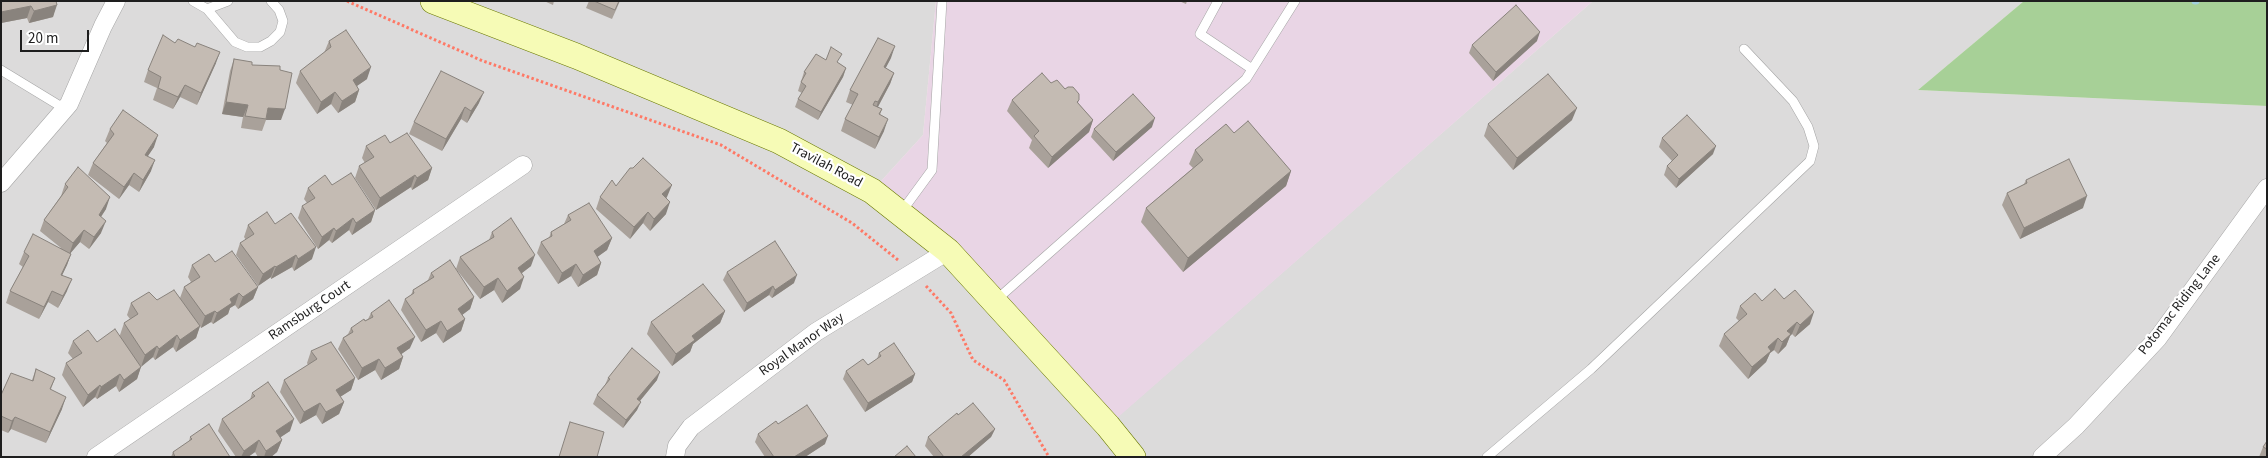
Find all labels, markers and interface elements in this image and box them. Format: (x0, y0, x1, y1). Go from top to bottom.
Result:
scale bar (22, 20, 91, 52)
text: 20 m (28, 28, 58, 49)
street label: Travilah Road (787, 140, 865, 192)
street label: Potomac Riding Lane (2135, 251, 2225, 359)
street label: Ramsburg Court (266, 277, 354, 345)
street label: Royal Manor Way (756, 310, 848, 380)

